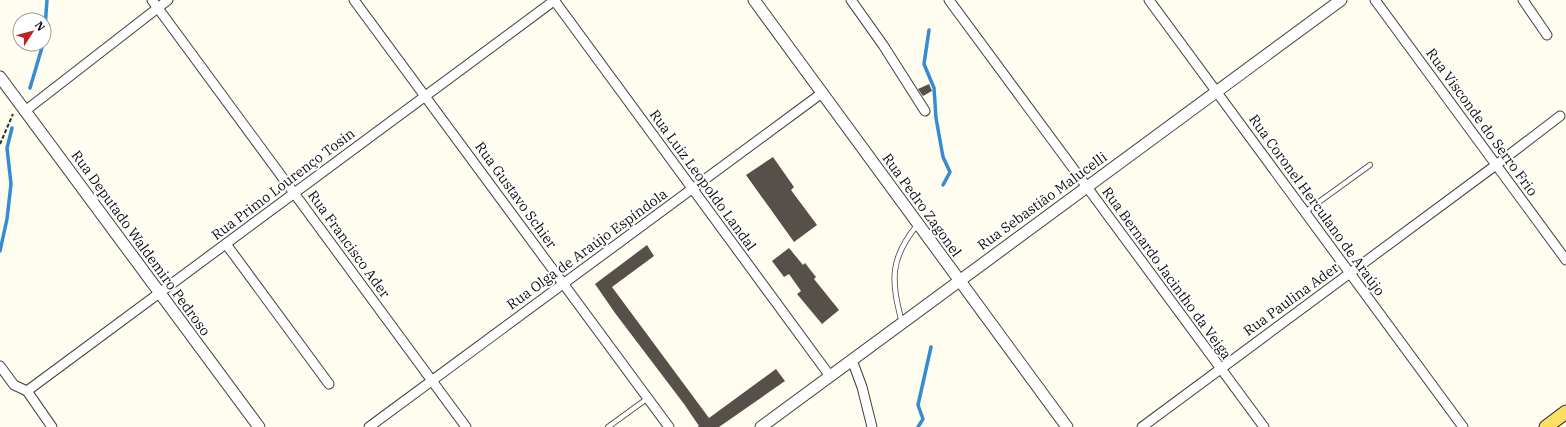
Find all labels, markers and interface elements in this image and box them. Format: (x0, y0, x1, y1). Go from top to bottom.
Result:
north arrow (12, 12, 52, 52)
text: N (32, 18, 48, 34)
street label: Rua Visconde do Serro Frio (1422, 45, 1542, 199)
street label: Rua Luiz Leopoldo Landal (646, 106, 760, 254)
street label: Rua Coronel Herculano de Araújo (1245, 111, 1389, 299)
street label: Rua Primo Lourenço Tosin (208, 124, 358, 244)
street label: Rua Gustavo Schier (471, 138, 561, 253)
street label: Rua Deputado Waldemiro Pedroso (68, 147, 214, 339)
street label: Rua Sebastião Malucelli (974, 148, 1110, 254)
street label: Rua Pedro Zagonel (878, 150, 966, 260)
street label: Rua Bernardo Jacintho da Veiga (1098, 183, 1236, 363)
street label: Rua Olga de Araújo Espíndola (503, 184, 671, 313)
street label: Rua Francisco Ader (304, 187, 395, 302)
street label: Rua Paulina Ader (1240, 258, 1343, 340)

